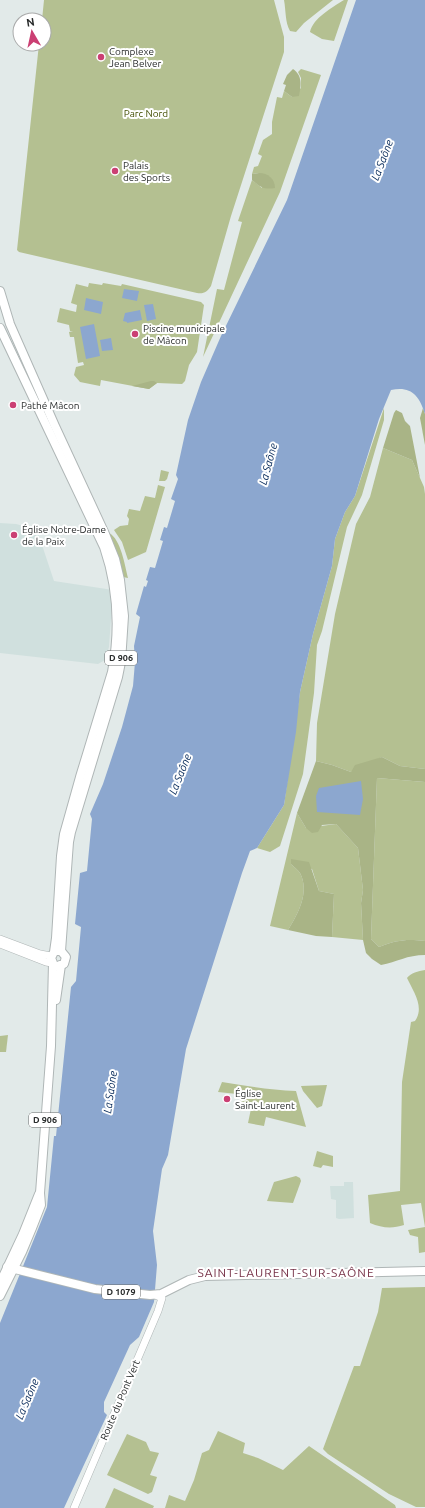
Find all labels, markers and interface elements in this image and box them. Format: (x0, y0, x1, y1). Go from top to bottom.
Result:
north arrow (12, 12, 52, 52)
text: N (25, 16, 35, 29)
place label: Complexe Jean Belver (109, 46, 161, 69)
marker: Complexe Jean Belver (96, 52, 106, 62)
park label: Parc Nord (124, 108, 168, 119)
water label: La Saône (369, 138, 395, 182)
place label: Palais des Sports (123, 160, 170, 183)
marker: Palais des Sports (110, 166, 120, 176)
place label: Piscine municipale de Mâcon (143, 323, 225, 346)
marker: Piscine municipale de Mâcon (130, 329, 140, 339)
marker: Pathé Mâcon (8, 400, 18, 410)
place label: Pathé Mâcon (21, 400, 80, 411)
water label: La Saône (257, 441, 279, 486)
place label: Église Notre-Dame de la Paix (22, 523, 106, 547)
marker: Église Notre-Dame de la Paix (9, 530, 19, 540)
road number: D 906 (105, 651, 137, 665)
water label: La Saône (166, 752, 194, 796)
water label: La Saône (101, 1070, 119, 1114)
place label: Église Saint-Laurent (235, 1087, 295, 1111)
marker: Église Saint-Laurent (222, 1094, 232, 1104)
road number: D 906 (29, 1113, 61, 1127)
district label: SAINT-LAURENT-SUR-SAÔNE (197, 1266, 375, 1279)
road number: D 1079 (102, 1285, 140, 1299)
street label: Route du Pont Vert (98, 1358, 142, 1442)
water label: La Saône (13, 1377, 41, 1421)

